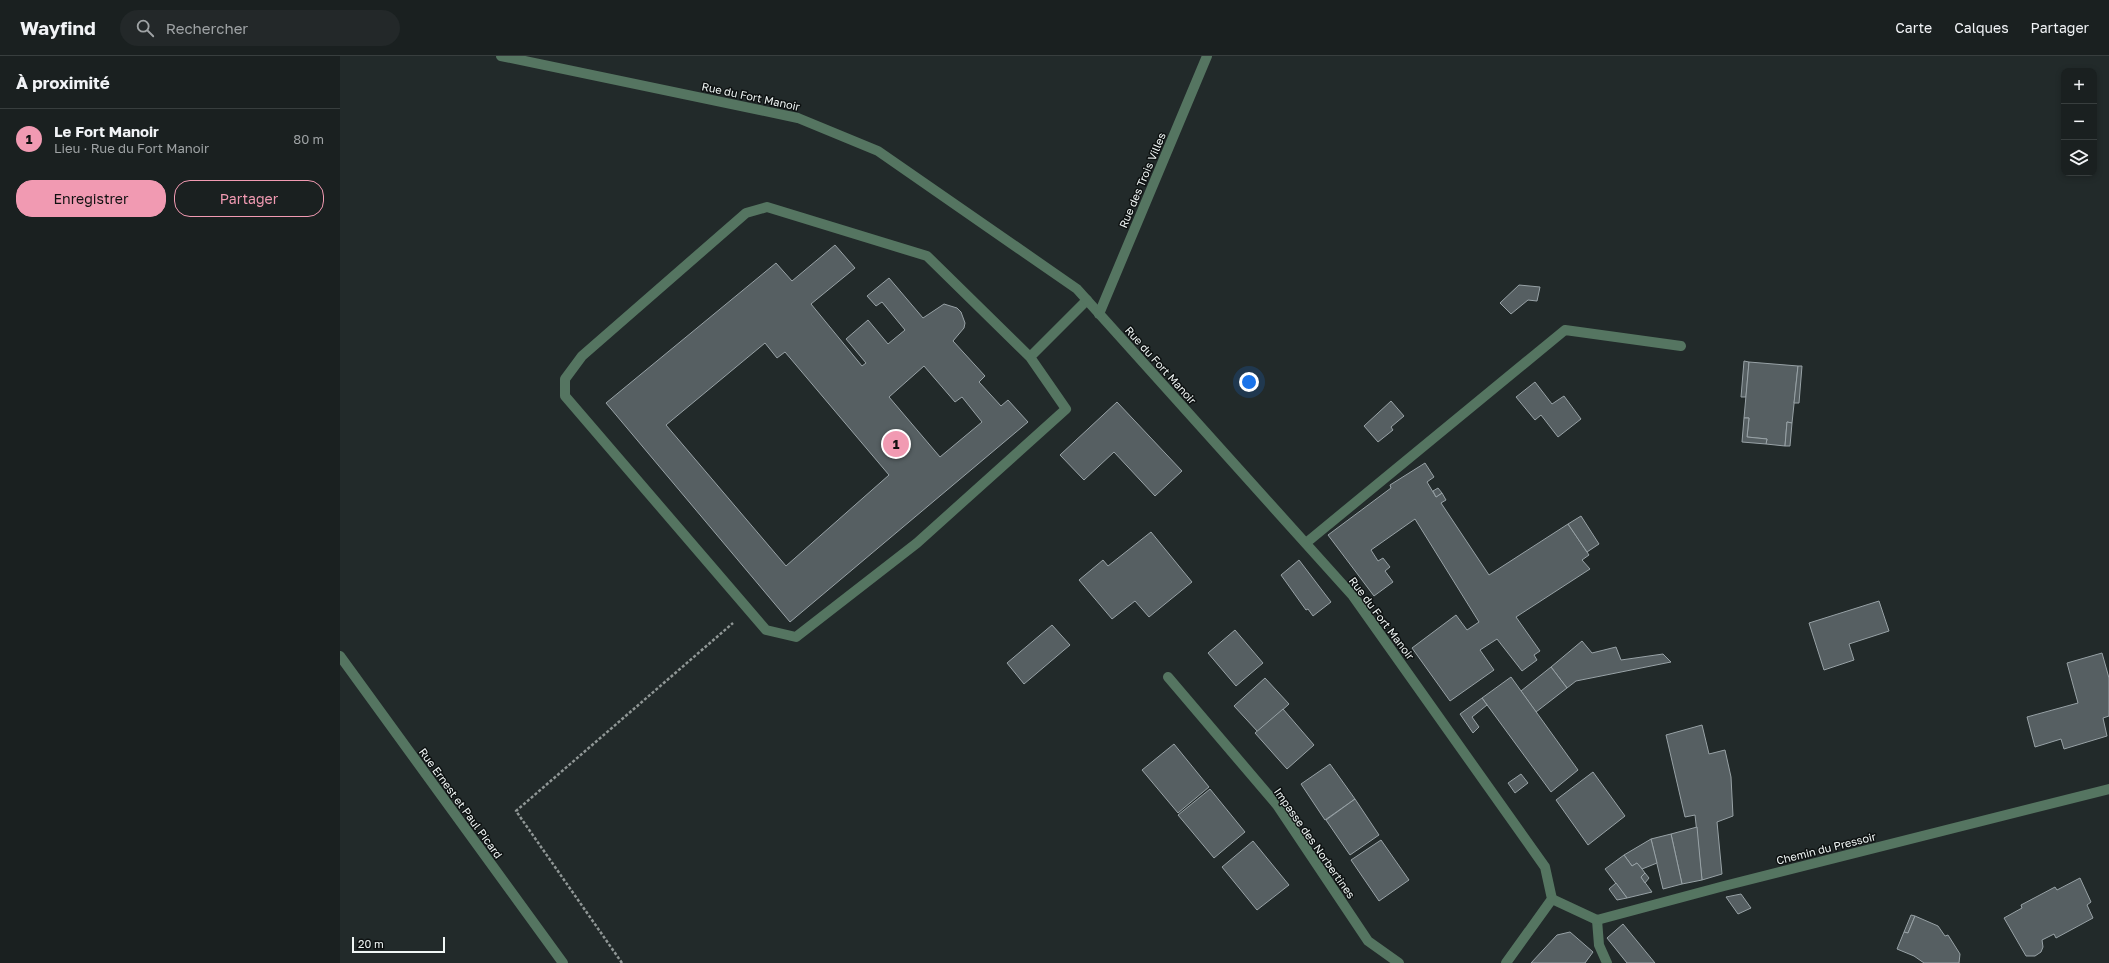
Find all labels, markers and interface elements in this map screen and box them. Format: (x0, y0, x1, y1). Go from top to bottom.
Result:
search box (120, 10, 400, 46)
text: Wayfind (20, 16, 96, 39)
icon: search (134, 17, 156, 39)
text: Rechercher (166, 19, 248, 37)
text: Carte (1895, 19, 1932, 36)
text: Calques (1954, 19, 2009, 36)
text: Partager (2031, 19, 2089, 36)
map controls (2061, 68, 2097, 176)
button: + (2061, 68, 2097, 104)
text: À proximité (16, 72, 110, 93)
street label: Rue du Fort Manoir (701, 79, 802, 113)
button: − (2061, 104, 2097, 140)
text: Le Fort Manoir (54, 122, 159, 140)
street label: Rue des Trois Villes (1116, 130, 1168, 230)
text: 1 (26, 131, 32, 147)
text: 80 m (293, 131, 324, 147)
text: Lieu · Rue du Fort Manoir (54, 140, 209, 156)
button: layers (2061, 140, 2097, 176)
button: Enregistrer (16, 180, 166, 217)
button: Partager (174, 180, 324, 217)
street label: Rue du Fort Manoir (1123, 323, 1200, 407)
your location (1239, 372, 1259, 392)
pin: 1 (883, 429, 909, 459)
street label: Rue du Fort Manoir (1347, 574, 1418, 662)
street label: Rue Ernest et Paul Picard (417, 745, 505, 861)
street label: Impasse des Norbertines (1272, 785, 1358, 901)
street label: Chemin du Pressoir (1775, 829, 1878, 867)
scale bar (352, 935, 445, 954)
text: 20 m (358, 937, 384, 950)

